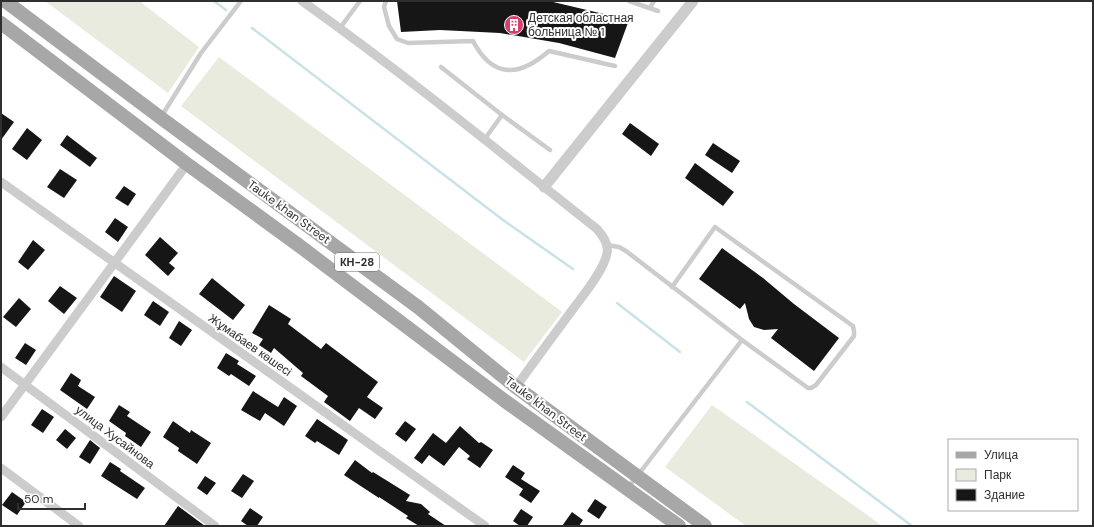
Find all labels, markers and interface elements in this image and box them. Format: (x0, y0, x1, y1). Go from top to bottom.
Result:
place label: Детская областная больница № 1 (528, 10, 634, 40)
building icon: Детская областная больница № 1 (503, 14, 525, 36)
street label: Tauke khan Street (244, 177, 334, 248)
road number: КН-28 (335, 253, 379, 271)
street label: Жұмабаев көшесі (205, 310, 295, 380)
street label: Tauke khan Street (502, 373, 590, 445)
street label: улица Хусайнова (72, 402, 158, 472)
legend (948, 439, 1078, 511)
text: Улица (984, 447, 1018, 463)
text: Парк (984, 467, 1012, 483)
scale bar (18, 485, 85, 511)
text: Здание (984, 487, 1025, 503)
text: 50 m (24, 491, 53, 507)

